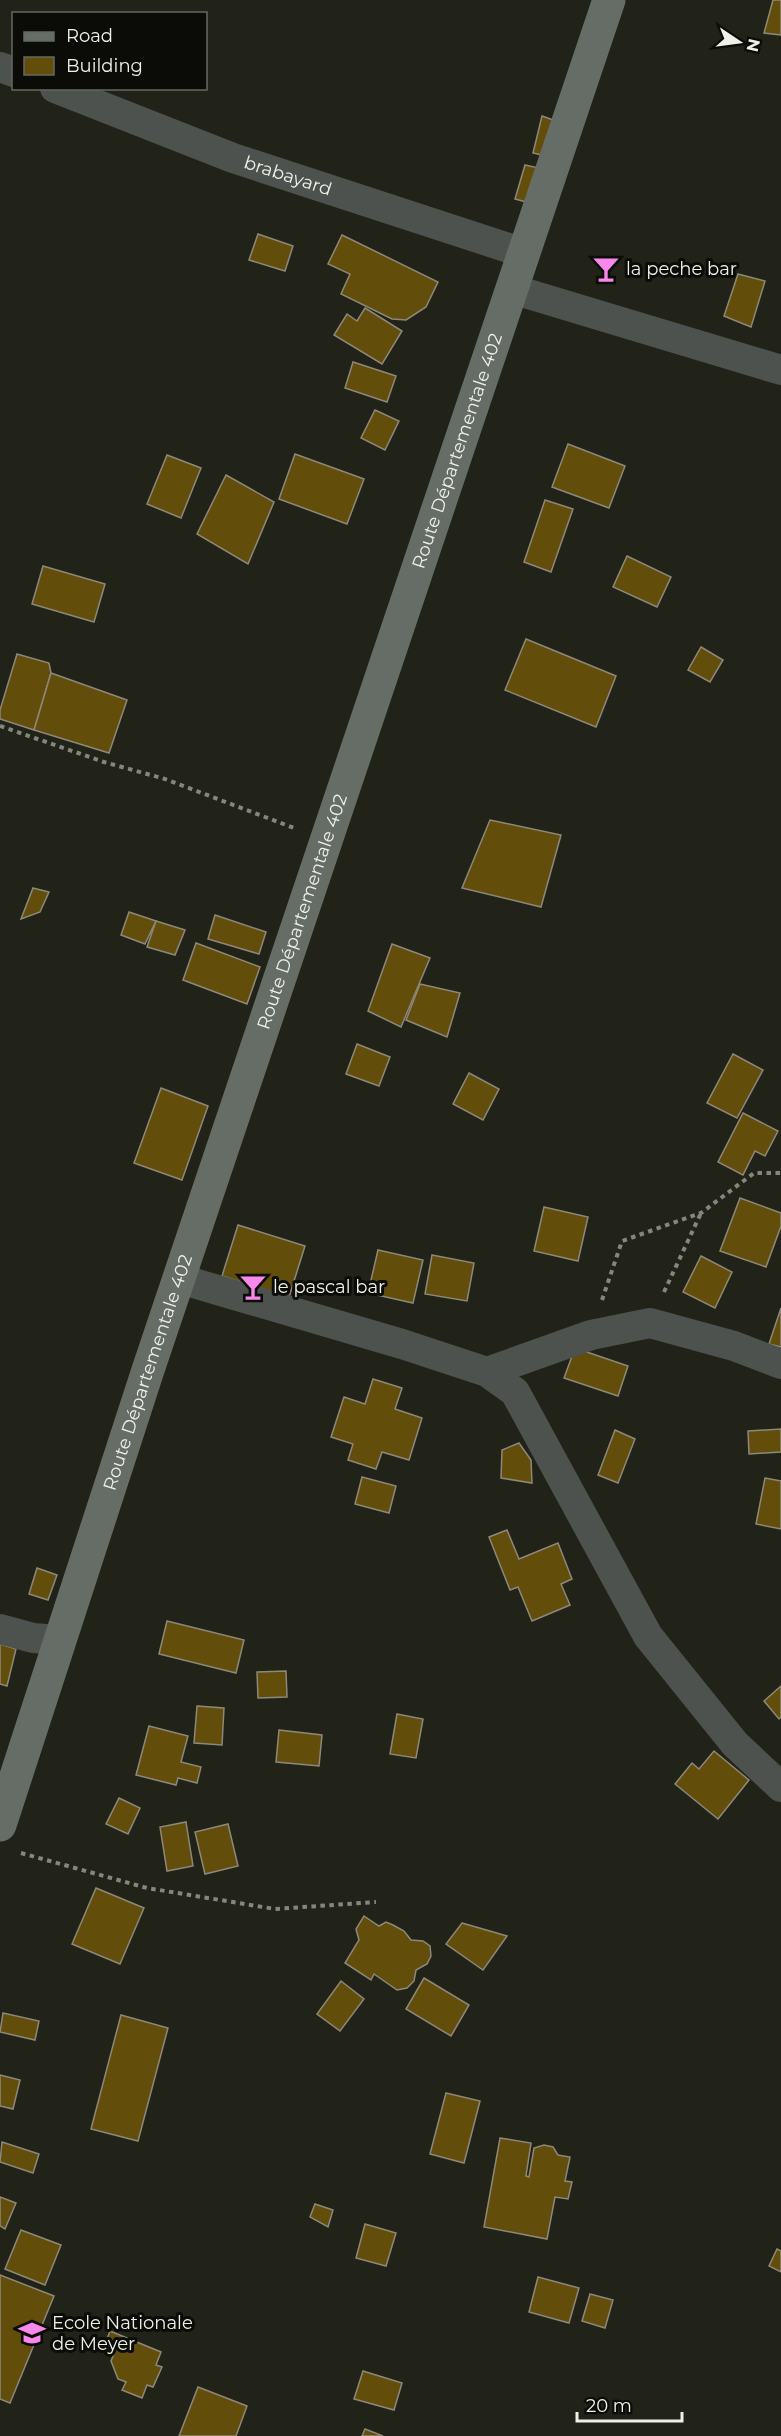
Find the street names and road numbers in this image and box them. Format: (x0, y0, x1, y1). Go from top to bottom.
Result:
street label: brabayard (241, 151, 335, 200)
street label: Route Départementale 402 (407, 330, 507, 572)
street label: Route Départementale 402 (252, 791, 352, 1032)
street label: Route Départementale 402 (99, 1252, 197, 1493)

